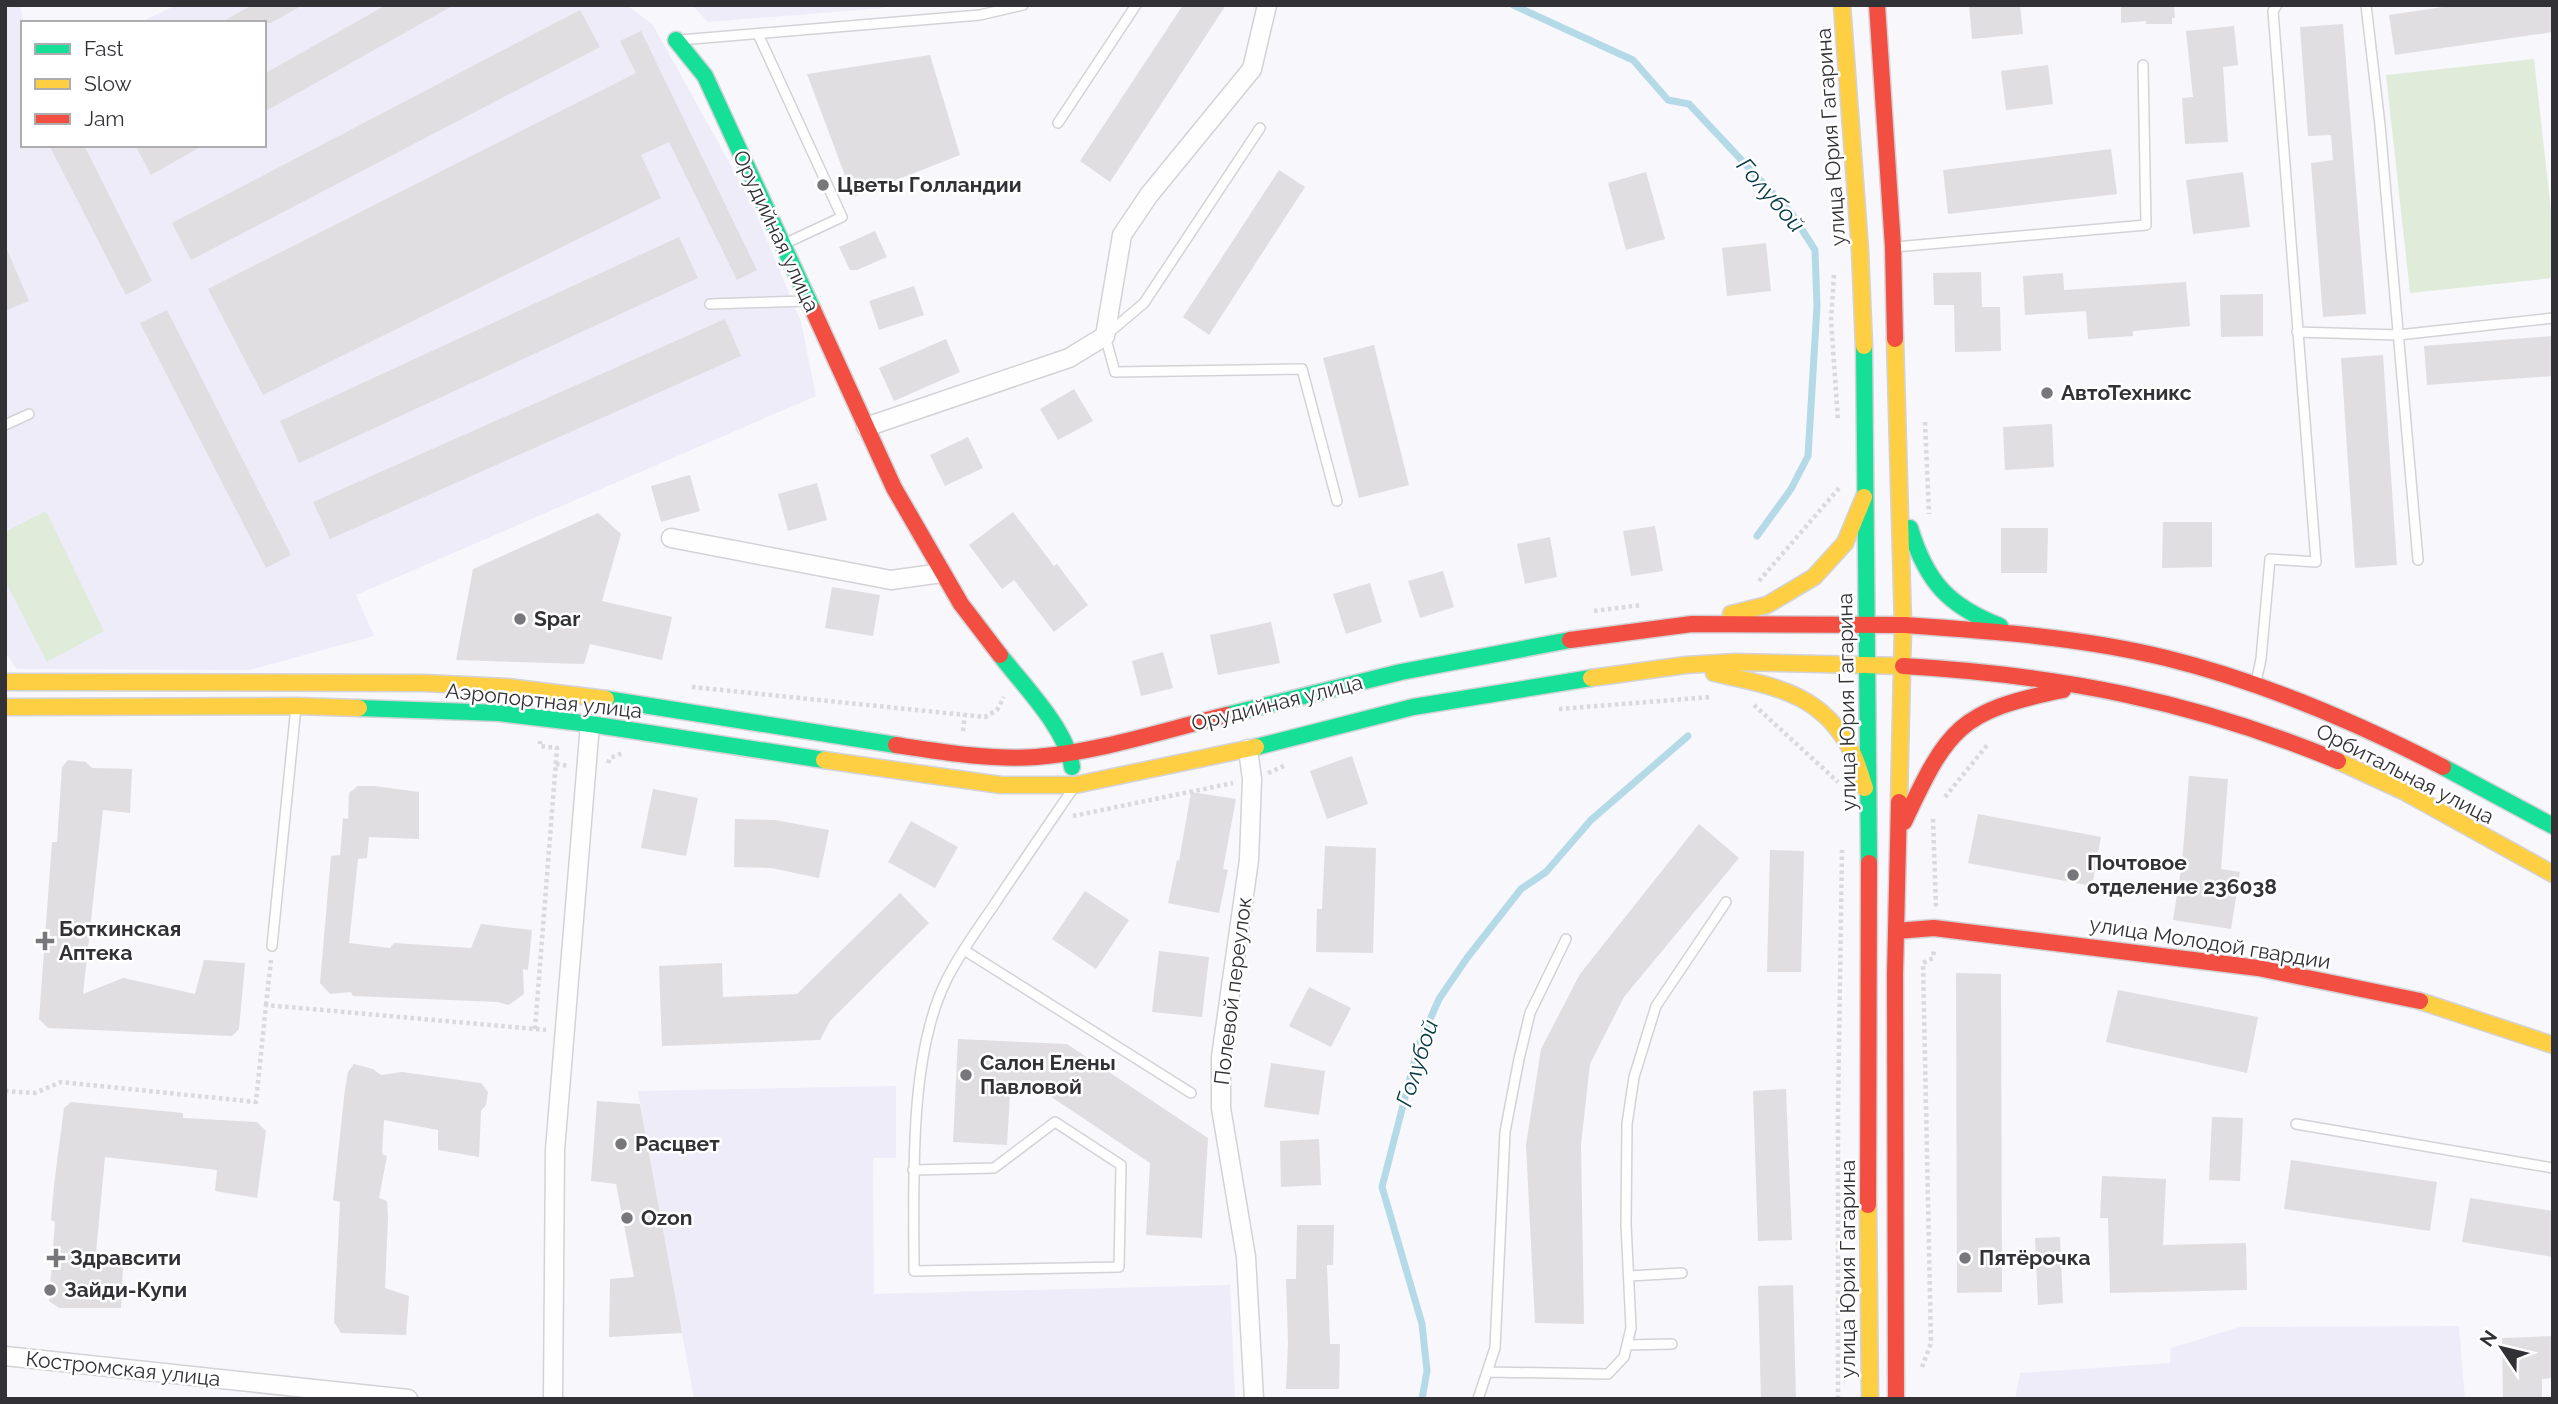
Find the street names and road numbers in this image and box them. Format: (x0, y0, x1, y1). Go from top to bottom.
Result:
street label: улица Юрия Гагарина (1810, 27, 1851, 247)
street label: Орудийная улица (728, 146, 825, 316)
street label: улица Юрия Гагарина (1832, 593, 1861, 811)
street label: Орудийная улица (1189, 669, 1365, 736)
street label: Аэропортная улица (445, 678, 644, 723)
street label: Орбитальная улица (2312, 718, 2498, 829)
street label: Полевой переулок (1209, 895, 1256, 1086)
street label: улица Молодой гвардии (2088, 911, 2332, 974)
street label: улица Юрия Гагарина (1835, 1160, 1860, 1378)
street label: Костромская улица (24, 1346, 222, 1391)

